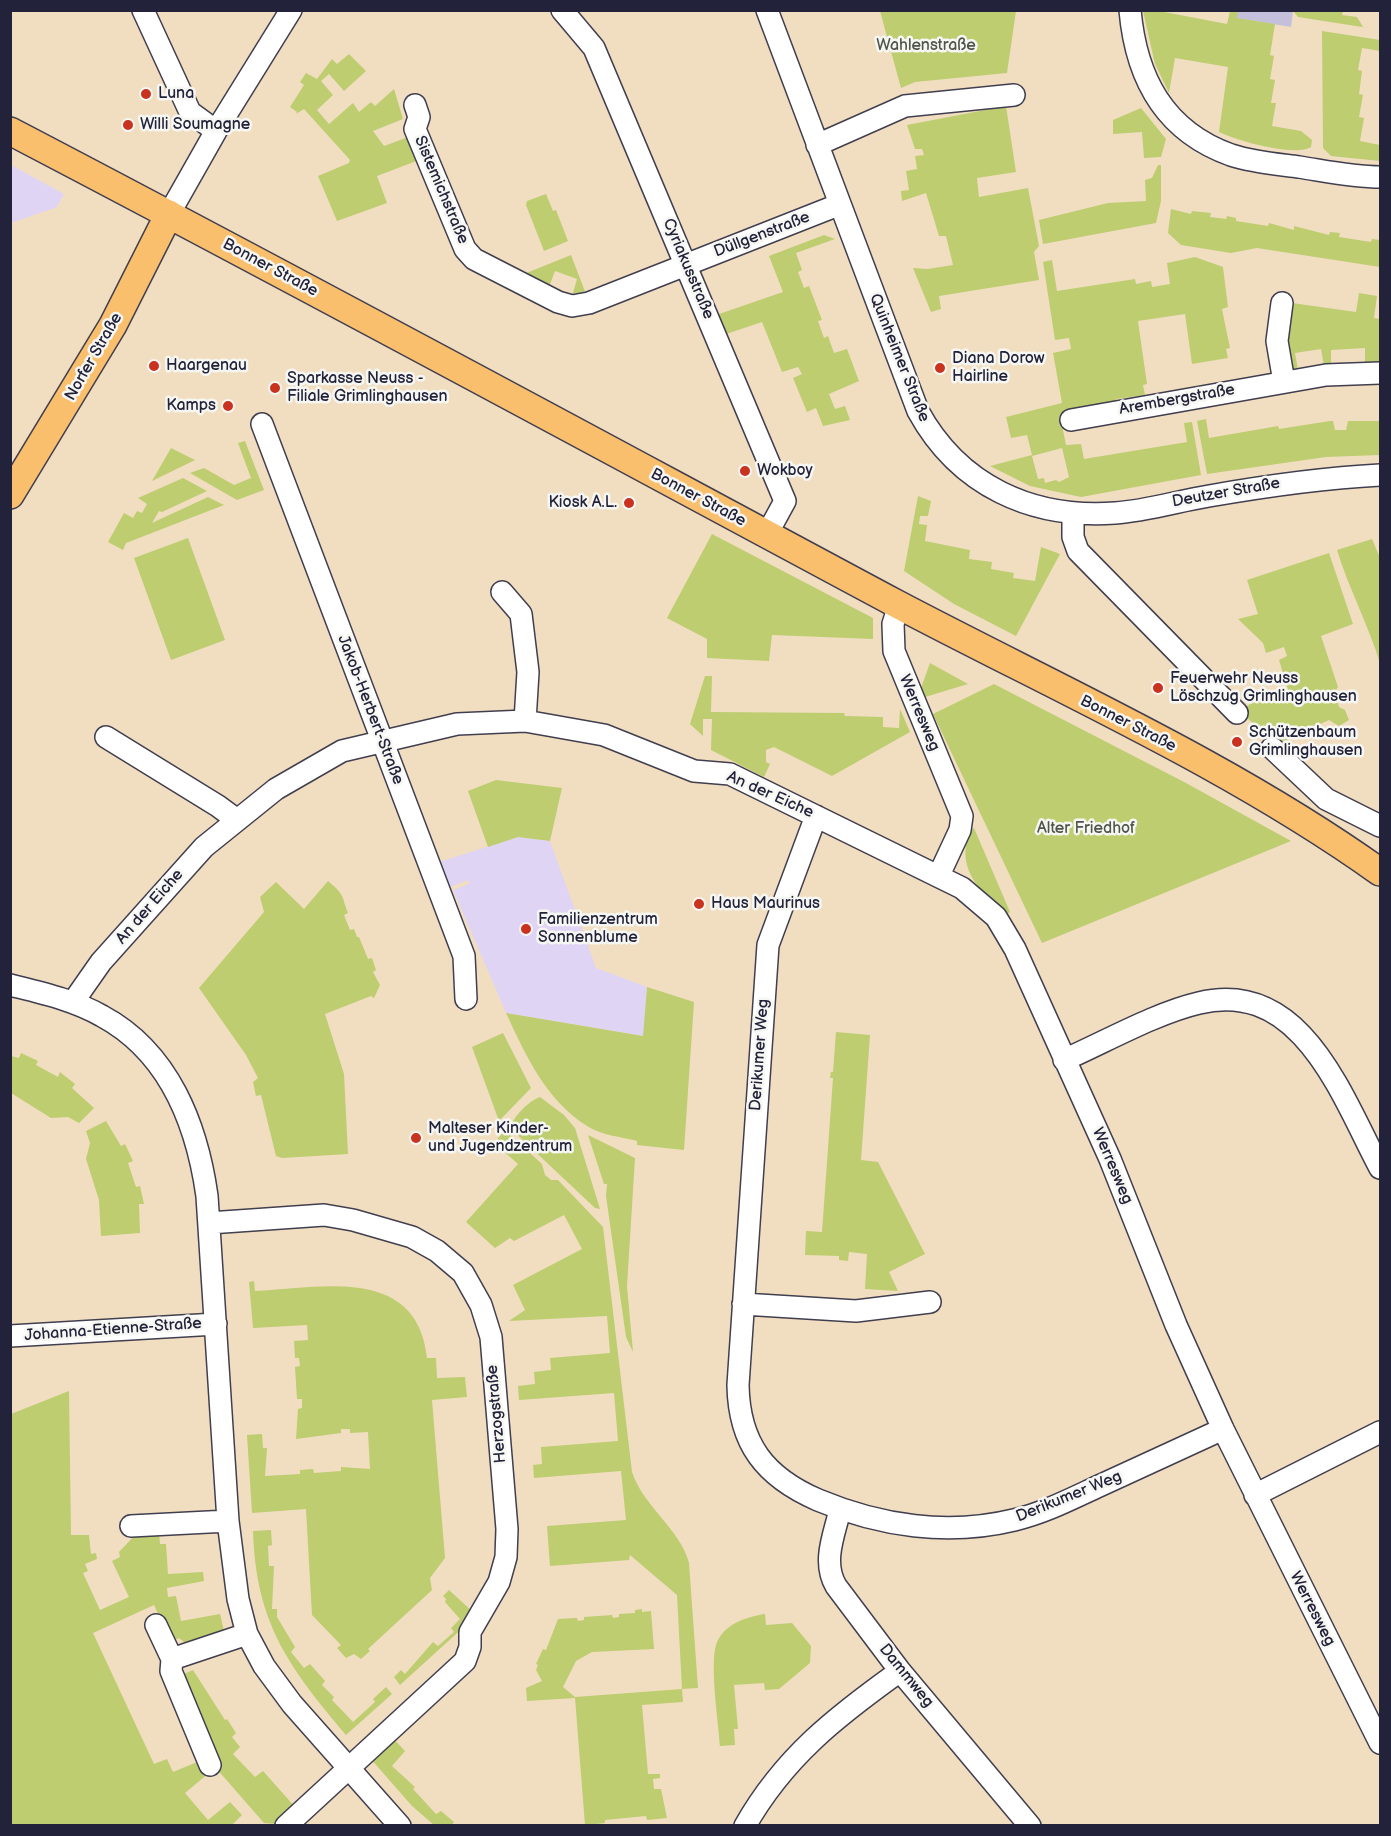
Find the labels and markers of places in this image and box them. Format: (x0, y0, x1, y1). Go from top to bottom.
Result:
place label: Luna (158, 84, 194, 104)
marker: Luna (139, 87, 153, 101)
place label: Willi Soumagne (140, 115, 250, 135)
marker: Willi Soumagne (121, 118, 135, 132)
place label: Diana Dorow Hairline (952, 349, 1045, 387)
place label: Haargenau (166, 356, 247, 376)
marker: Haargenau (147, 359, 161, 373)
marker: Diana Dorow Hairline (933, 361, 947, 375)
place label: Sparkasse Neuss - Filiale Grimlinghausen (287, 369, 447, 407)
marker: Sparkasse Neuss - Filiale Grimlinghausen (268, 381, 282, 395)
place label: Kamps (166, 396, 216, 416)
marker: Kamps (221, 399, 235, 413)
place label: Wokboy (757, 461, 813, 481)
marker: Wokboy (738, 464, 752, 478)
place label: Kiosk A.L. (549, 493, 617, 513)
marker: Kiosk A.L. (622, 496, 636, 510)
place label: Feuerwehr Neuss Löschzug Grimlinghausen (1170, 669, 1357, 707)
marker: Feuerwehr Neuss Löschzug Grimlinghausen (1151, 681, 1165, 695)
place label: Schützenbaum Grimlinghausen (1249, 723, 1363, 761)
marker: Schützenbaum Grimlinghausen (1230, 735, 1244, 749)
place label: Haus Maurinus (711, 894, 820, 914)
marker: Haus Maurinus (692, 897, 706, 911)
place label: Familienzentrum Sonnenblume (538, 910, 658, 948)
marker: Familienzentrum Sonnenblume (519, 922, 533, 936)
place label: Malteser Kinder- und Jugendzentrum (428, 1119, 572, 1157)
marker: Malteser Kinder- und Jugendzentrum (409, 1131, 423, 1145)

